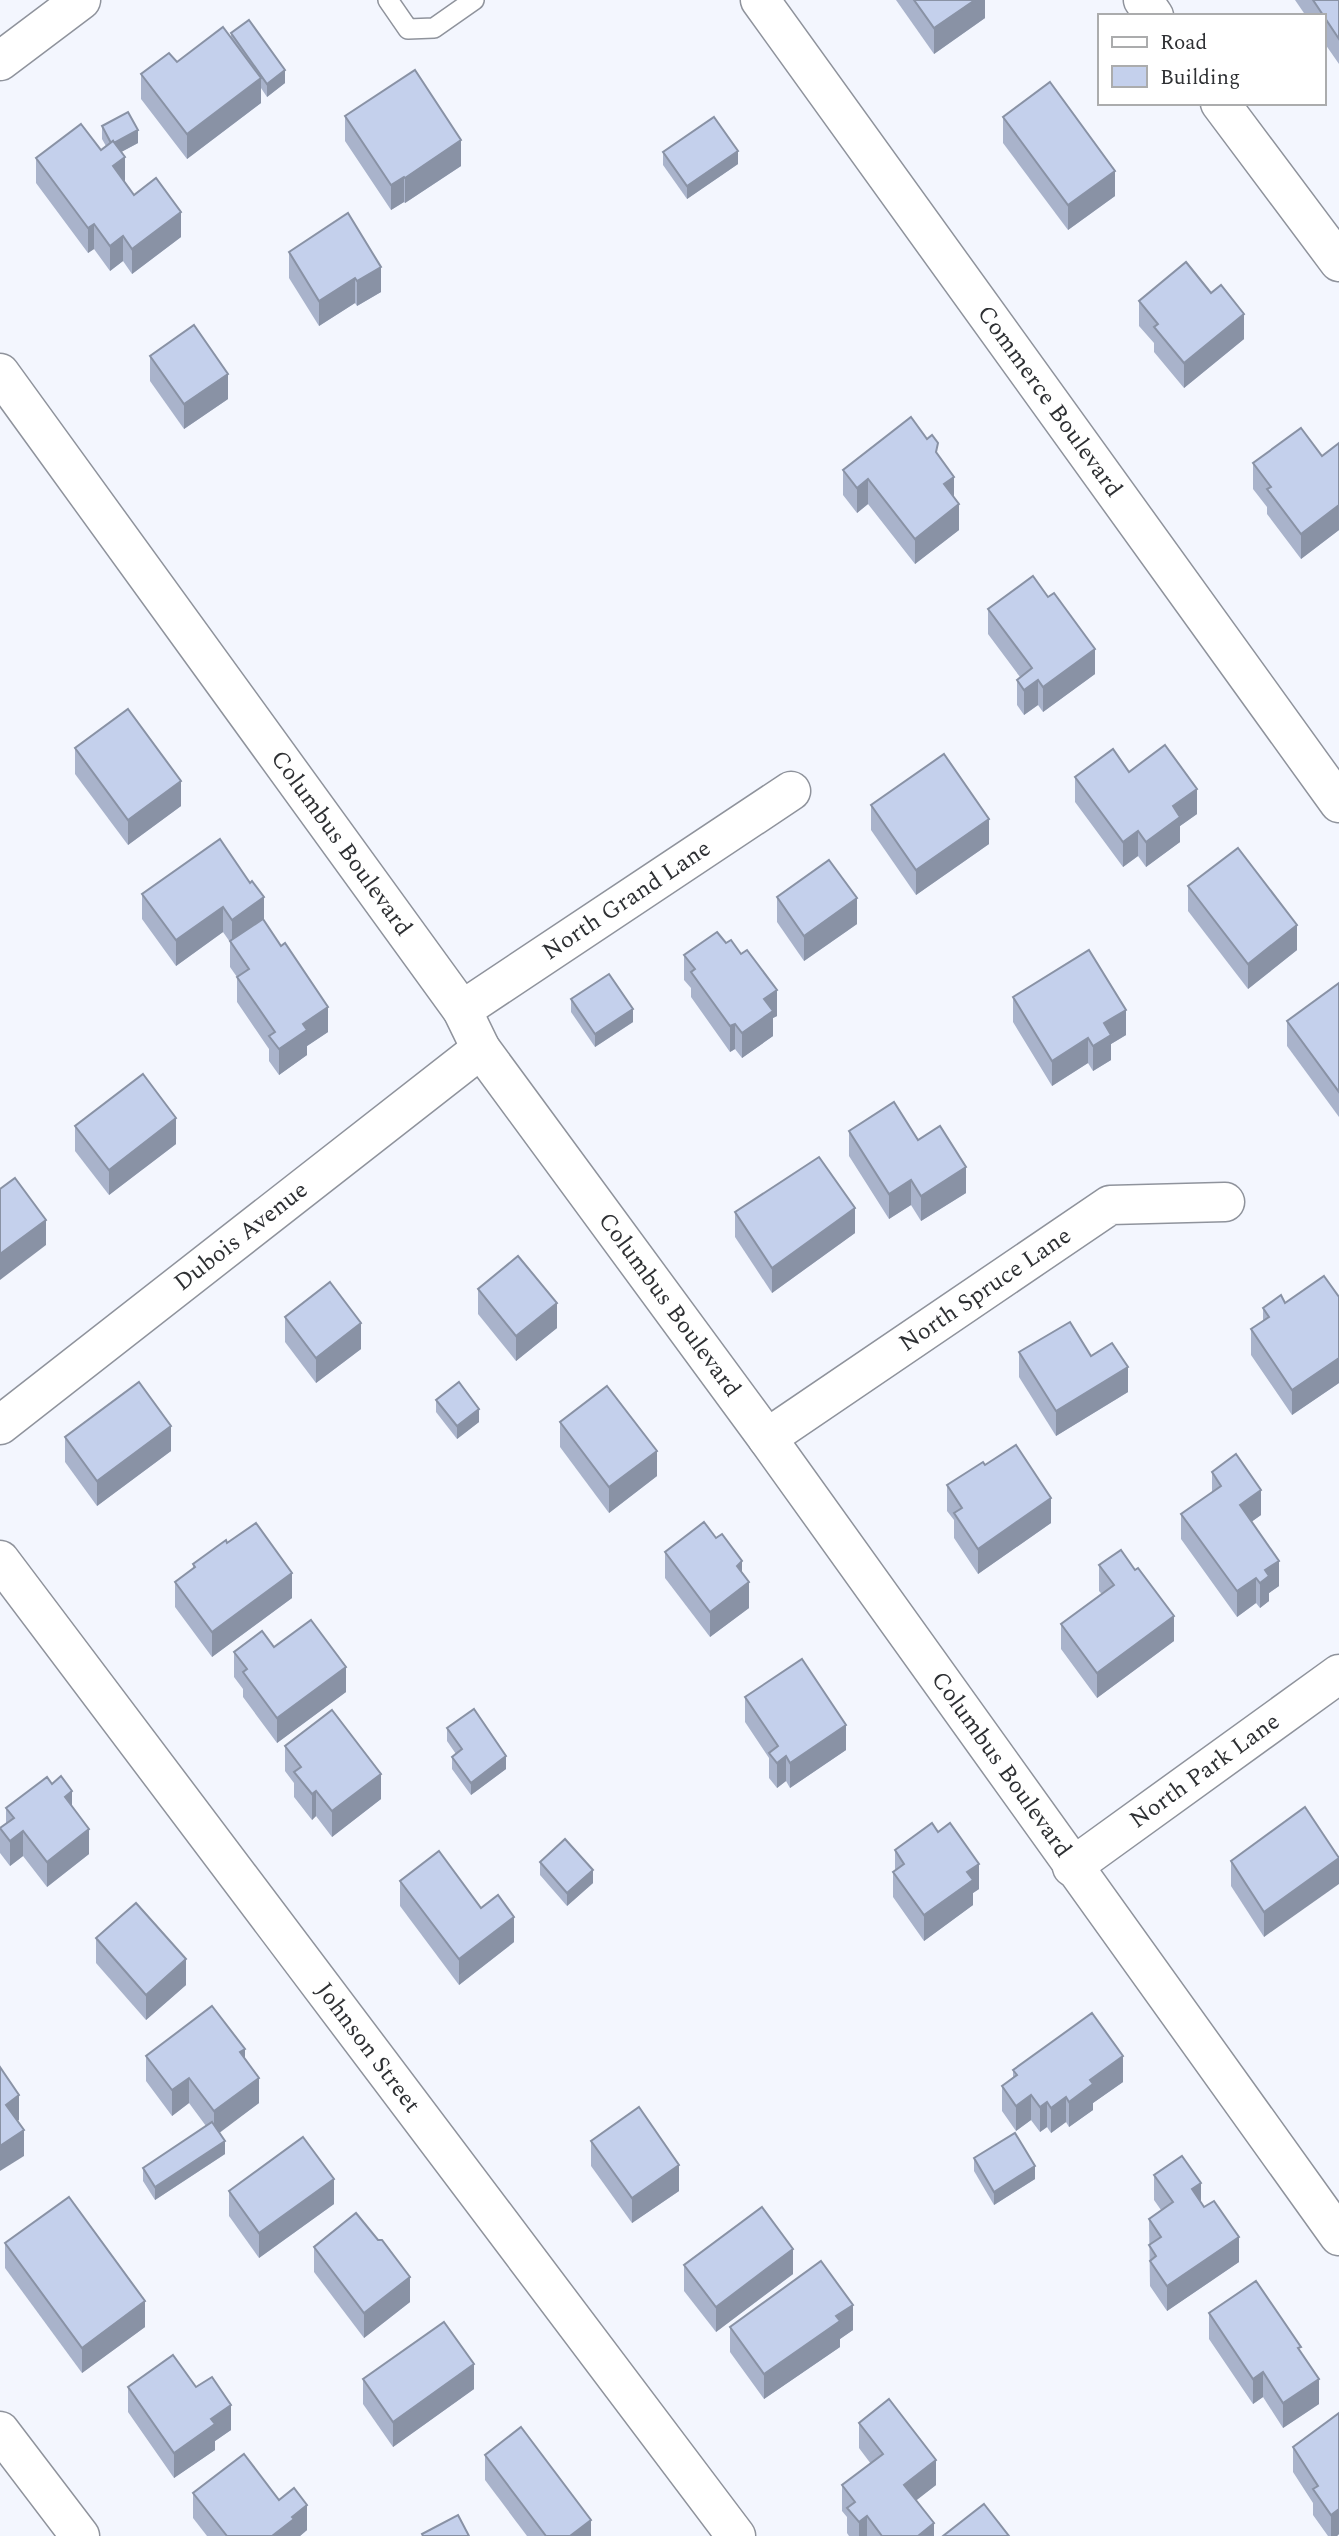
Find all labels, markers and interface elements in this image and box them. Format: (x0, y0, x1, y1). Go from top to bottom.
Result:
legend (1098, 14, 1325, 105)
text: Road (1160, 27, 1207, 59)
text: Building (1160, 62, 1240, 94)
street label: Commerce Boulevard (968, 298, 1131, 505)
street label: Columbus Boulevard (261, 743, 421, 944)
street label: North Grand Lane (535, 831, 718, 970)
street label: Dubois Avenue (166, 1173, 316, 1301)
street label: Columbus Boulevard (589, 1205, 749, 1405)
street label: North Spruce Lane (892, 1218, 1079, 1361)
street label: Columbus Boulevard (922, 1664, 1080, 1865)
street label: North Park Lane (1122, 1704, 1288, 1838)
street label: Johnson Street (307, 1975, 429, 2121)

